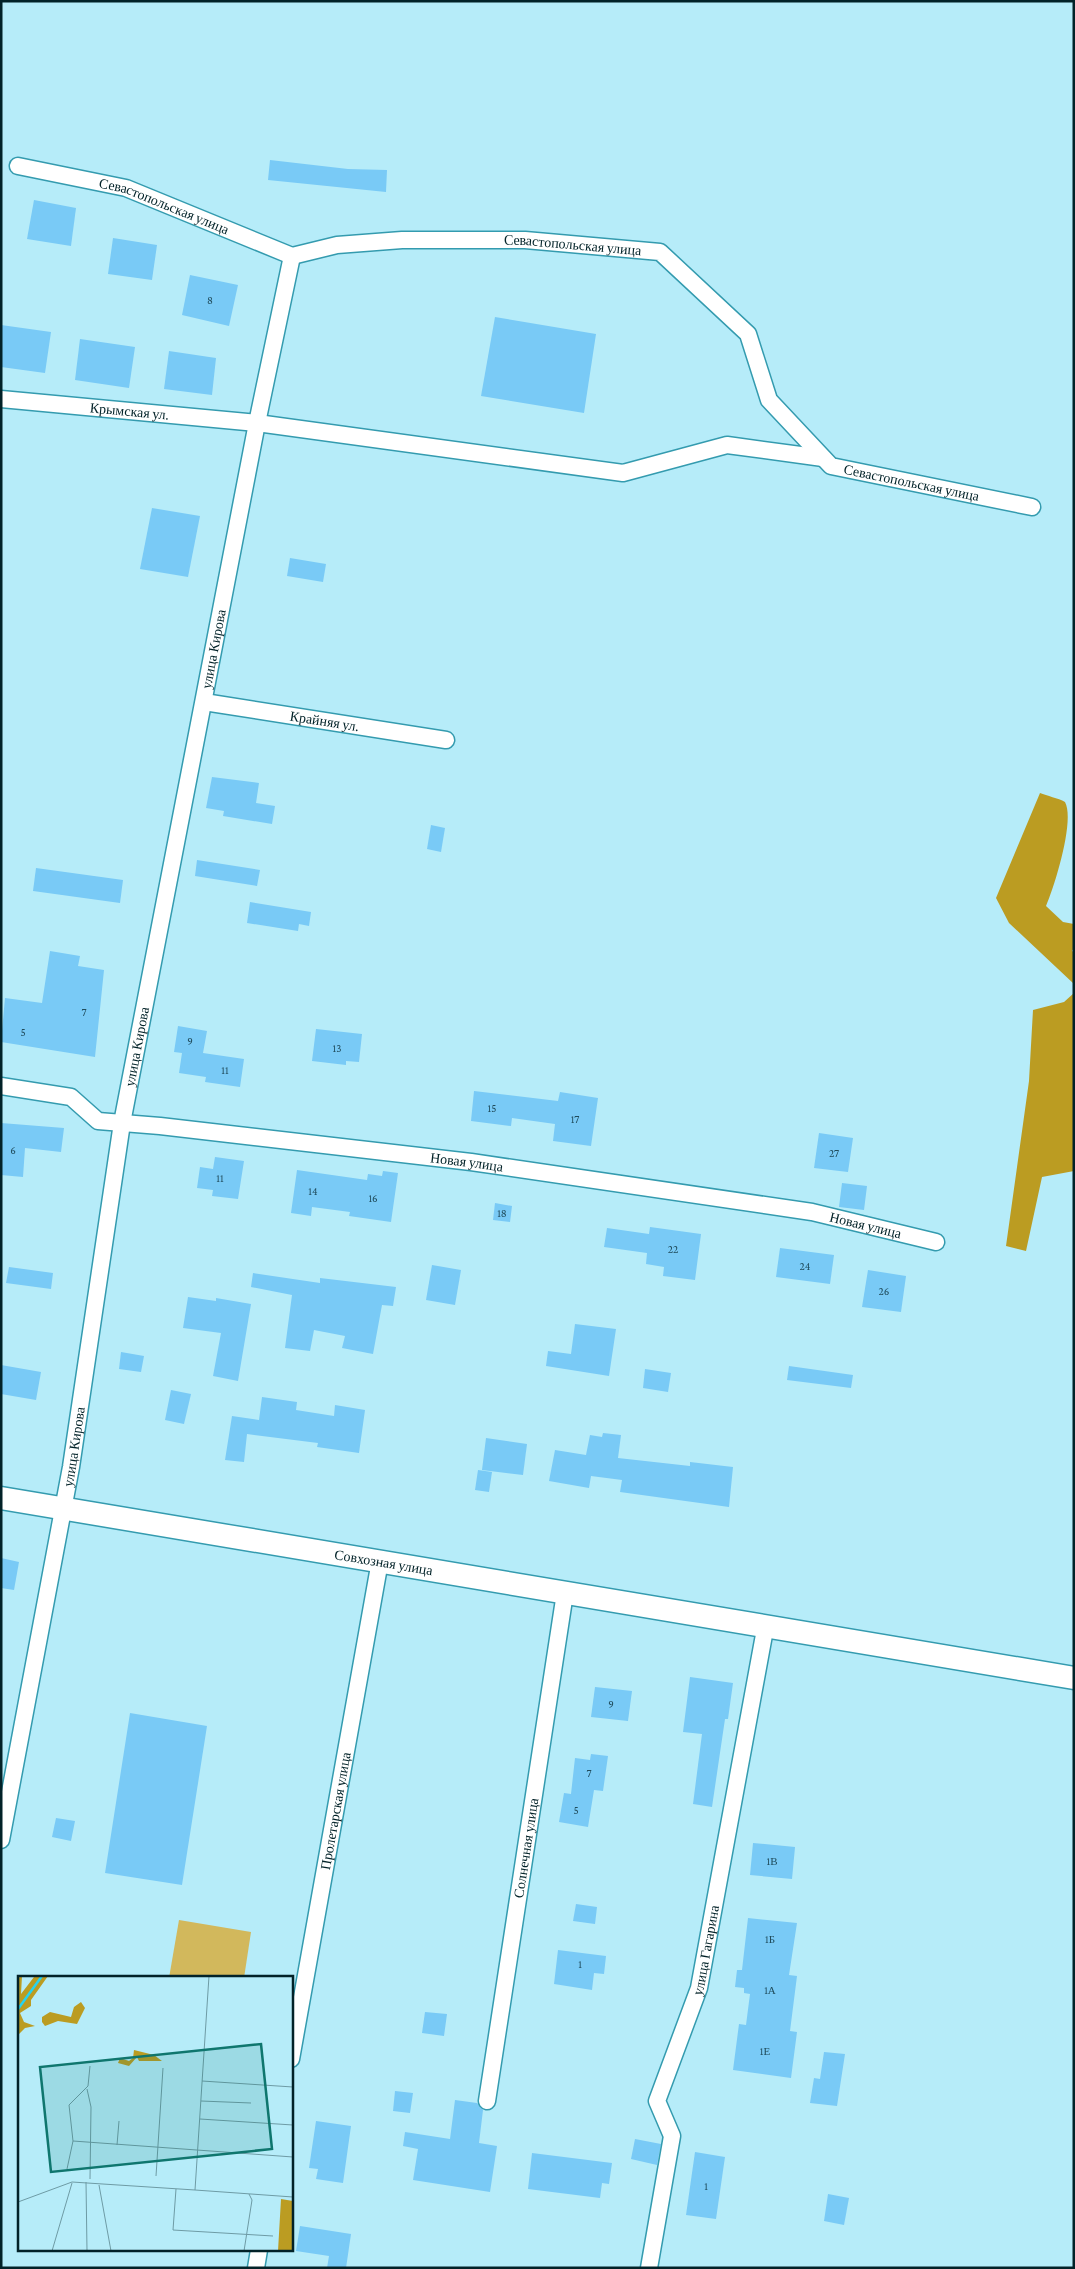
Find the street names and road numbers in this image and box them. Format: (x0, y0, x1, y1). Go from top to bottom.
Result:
street label: Севастопольская улица (98, 175, 232, 238)
street label: Севастопольская улица (504, 232, 643, 258)
street label: Крымская ул. (89, 399, 170, 423)
street label: Севастопольская улица (842, 461, 982, 504)
street label: улица Кирова (198, 607, 229, 690)
street label: Крайняя ул. (289, 708, 360, 734)
street label: улица Кирова (121, 1005, 152, 1088)
street label: Новая улица (429, 1149, 505, 1175)
street label: Новая улица (828, 1209, 904, 1242)
street label: улица Кирова (59, 1405, 88, 1488)
street label: Совхозная улица (333, 1546, 435, 1578)
street label: Пролетарская улица (317, 1750, 354, 1871)
street label: Солнечная улица (510, 1796, 542, 1899)
street label: улица Гагарина (689, 1903, 722, 1998)

